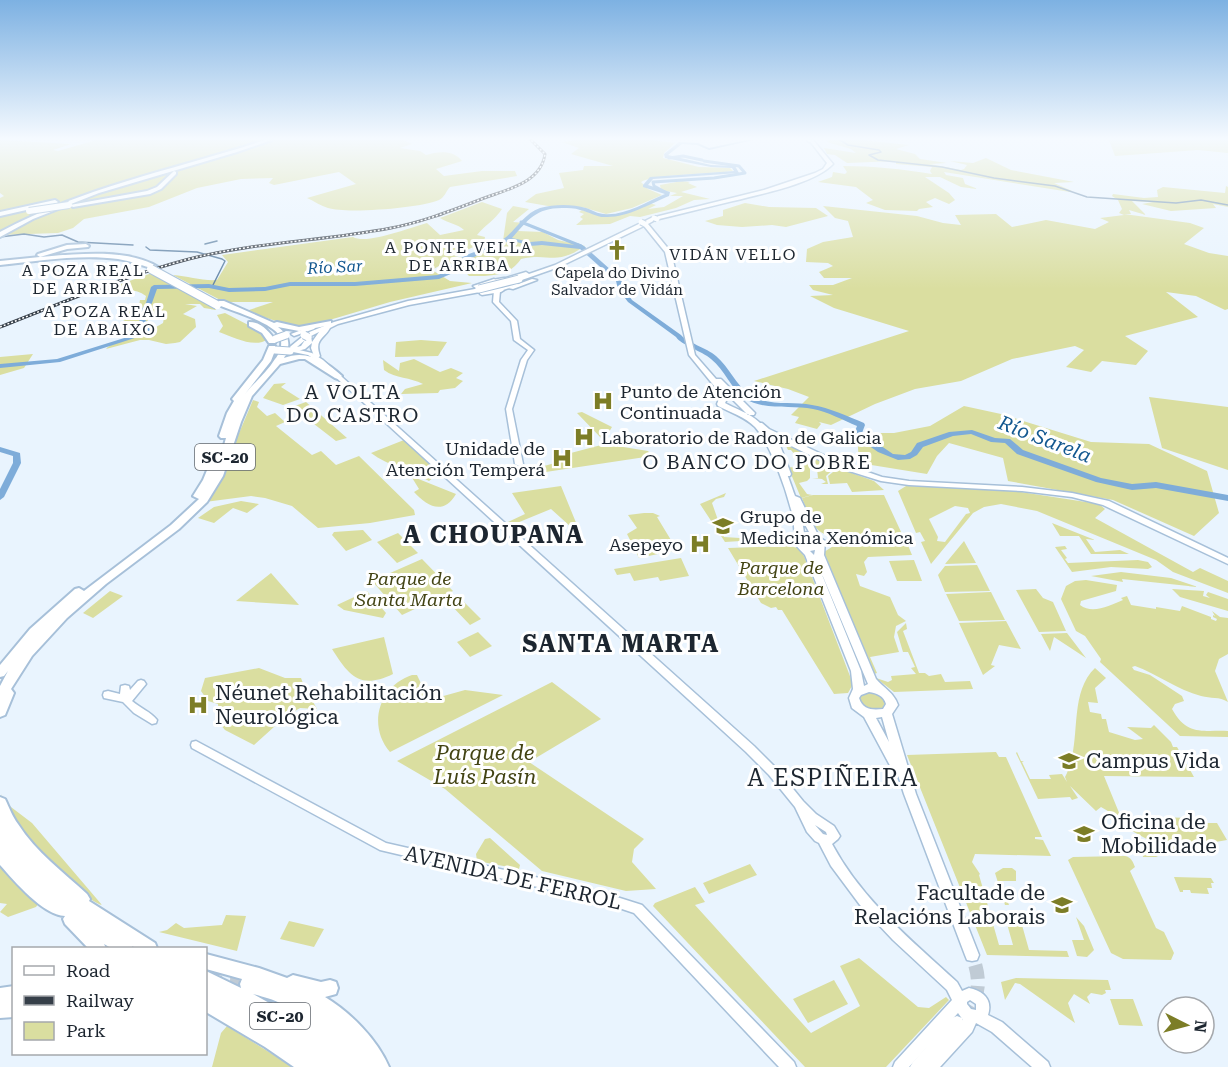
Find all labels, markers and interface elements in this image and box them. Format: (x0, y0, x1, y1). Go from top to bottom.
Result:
district label: A PONTE VELLA DE ARRIBA (385, 238, 533, 275)
church icon: Capela do Divino Salvador de Vidán (605, 238, 629, 262)
district label: VIDÁN VELLO (669, 245, 797, 264)
water label: Río Sar (306, 256, 364, 278)
district label: A POZA REAL DE ARRIBA (22, 261, 144, 298)
place label: Capela do Divino Salvador de Vidán (551, 264, 683, 299)
district label: A POZA REAL DE ABAIXO (44, 302, 166, 339)
district label: A VOLTA DO CASTRO (286, 380, 420, 427)
place label: Punto de Atención Continuada (620, 381, 782, 423)
hospital icon: Punto de Atención Continuada (591, 389, 615, 413)
water label: Río Sarela (994, 410, 1095, 468)
hospital icon: Laboratorio de Radon de Galicia (572, 425, 596, 449)
place label: Laboratorio de Radon de Galicia (601, 427, 882, 448)
place label: Unidade de Atención Temperá (386, 438, 545, 480)
road number: SC-20 (195, 444, 255, 470)
hospital icon: Unidade de Atención Temperá (550, 446, 574, 470)
district label: O BANCO DO POBRE (642, 450, 872, 474)
place label: Grupo de Medicina Xenómica (740, 506, 913, 548)
school or university icon: Grupo de Medicina Xenómica (711, 514, 735, 538)
district label: A CHOUPANA (403, 521, 585, 549)
hospital icon: Asepeyo (688, 532, 712, 556)
place label: Asepeyo (609, 534, 683, 555)
park label: Parque de Barcelona (737, 557, 824, 599)
park label: Parque de Santa Marta (354, 568, 463, 610)
district label: SANTA MARTA (522, 630, 720, 658)
place label: Néunet Rehabilitación Neurológica (215, 681, 443, 729)
hospital icon: Néunet Rehabilitación Neurológica (186, 693, 210, 717)
park label: Parque de Luís Pasín (433, 741, 536, 789)
school or university icon: Campus Vida (1057, 749, 1081, 773)
place label: Campus Vida (1086, 749, 1221, 773)
district label: A ESPIÑEIRA (747, 763, 919, 792)
place label: Oficina de Mobilidade (1101, 810, 1217, 858)
school or university icon: Oficina de Mobilidade (1072, 822, 1096, 846)
street label: AVENIDA DE FERROL (402, 841, 624, 915)
place label: Facultade de Relacións Laborais (854, 881, 1045, 929)
school or university icon: Facultade de Relacións Laborais (1050, 893, 1074, 917)
legend (12, 947, 207, 1055)
text: Road (66, 960, 111, 981)
text: Railway (66, 990, 134, 1011)
north arrow (1156, 995, 1216, 1055)
road number: SC-20 (250, 1003, 310, 1029)
text: N (1190, 1019, 1211, 1034)
text: Park (66, 1020, 106, 1041)

